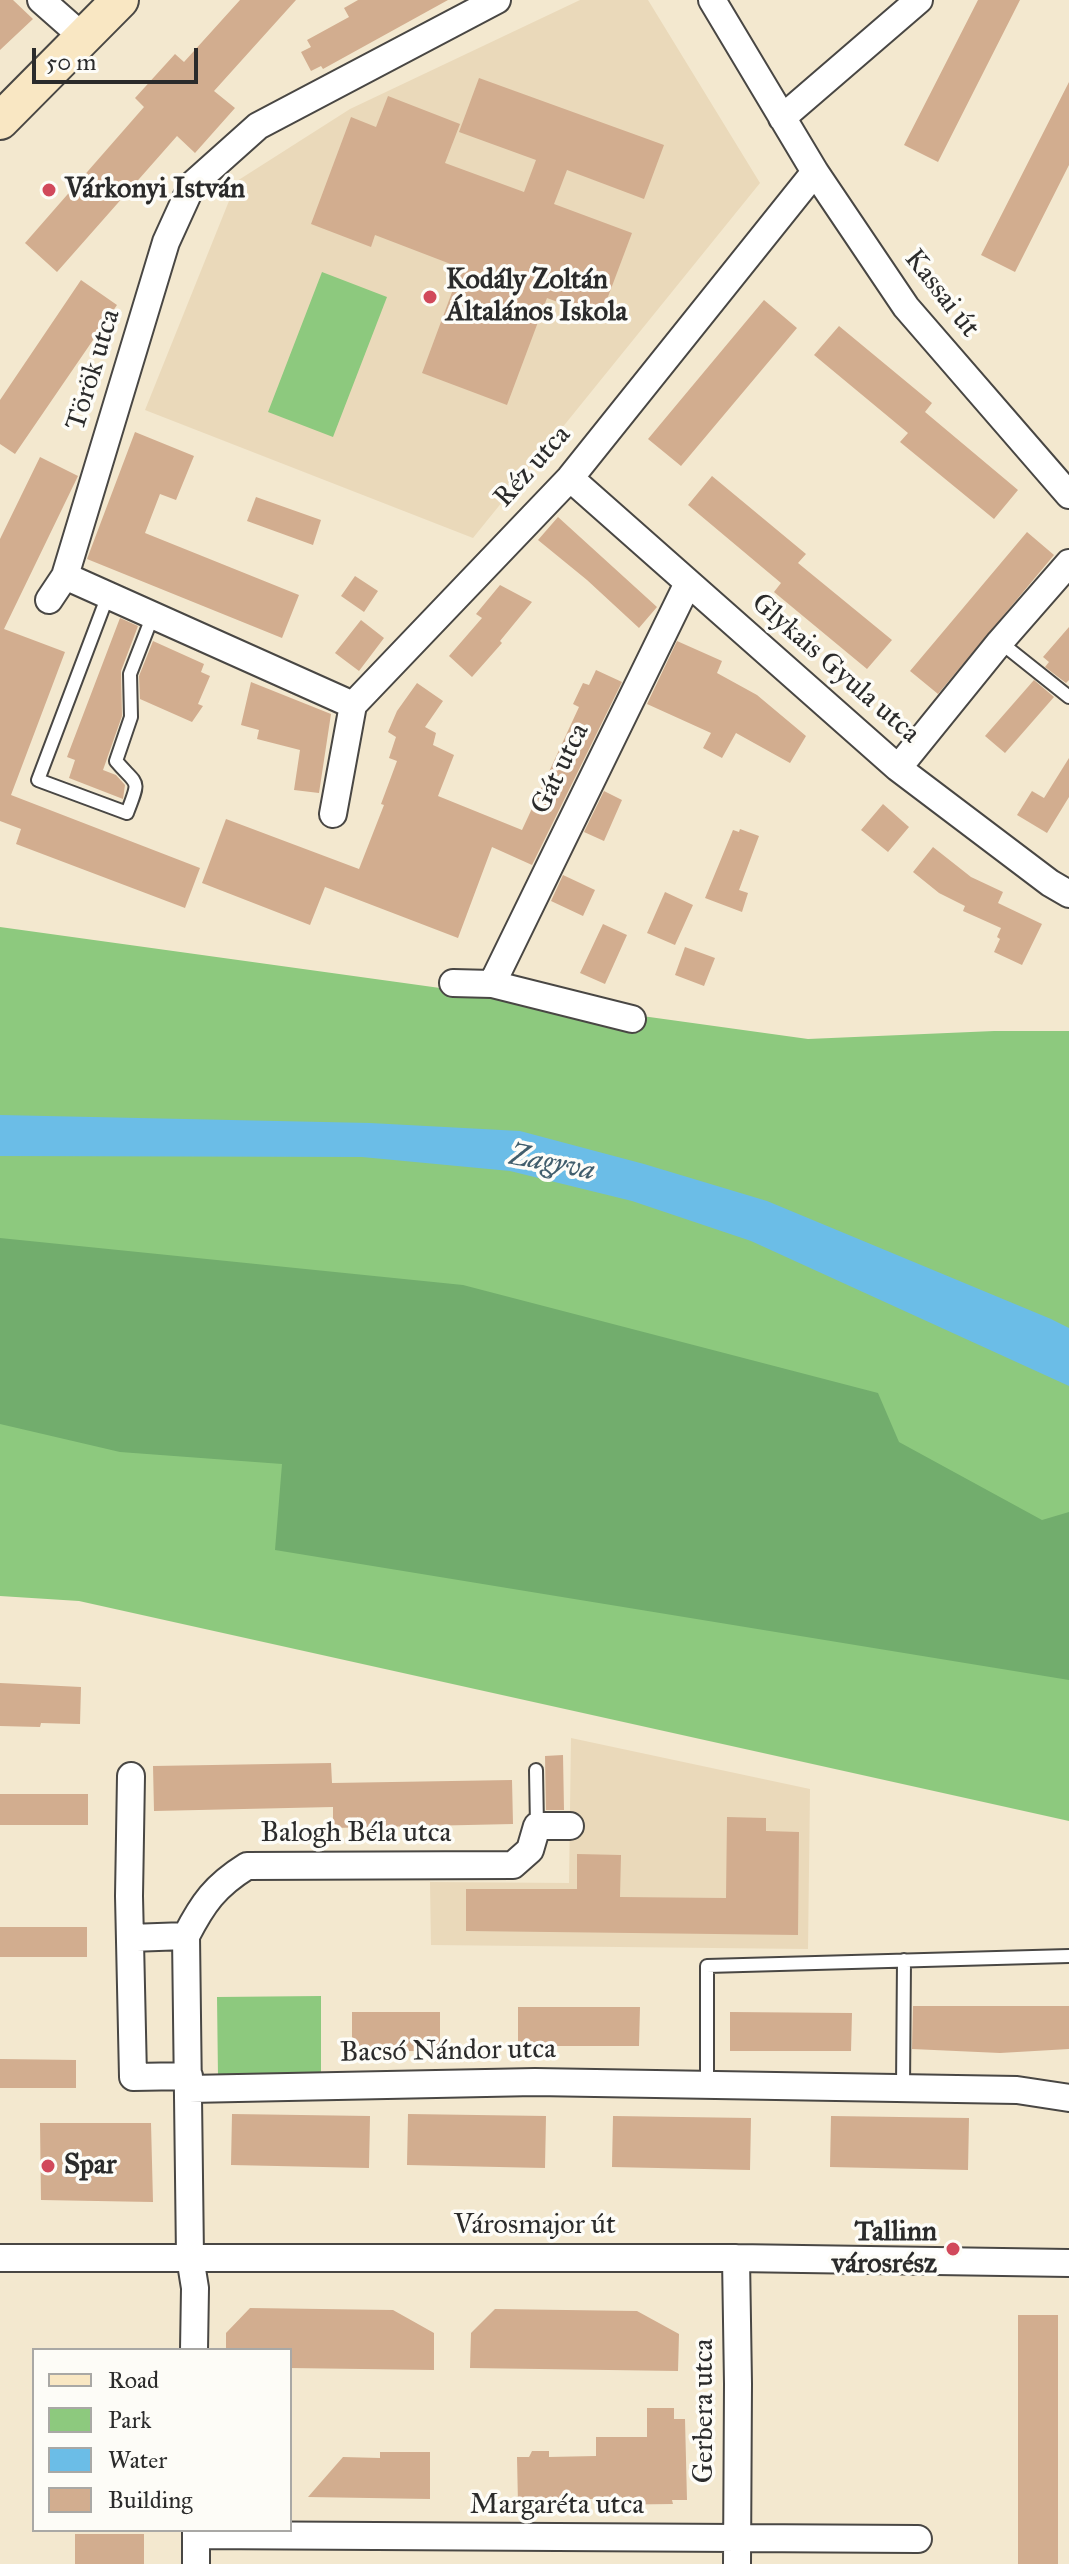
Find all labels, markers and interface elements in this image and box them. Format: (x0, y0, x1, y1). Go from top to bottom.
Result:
scale bar (36, 32, 202, 82)
text: 50 m (46, 47, 96, 77)
place label: Várkonyi István (65, 173, 245, 207)
marker: Várkonyi István (40, 181, 58, 199)
street label: Kassai út (896, 243, 986, 345)
place label: Kodály Zoltán Általános Iskola (446, 264, 627, 330)
marker: Kodály Zoltán Általános Iskola (421, 288, 439, 306)
street label: Török utca (60, 305, 128, 435)
street label: Réz utca (488, 419, 578, 515)
street label: Glykais Gyula utca (744, 587, 926, 751)
street label: Gát utca (525, 718, 597, 820)
water label: Zagyva (506, 1138, 598, 1190)
street label: Balogh Béla utca (261, 1817, 451, 1851)
street label: Bacsó Nándor utca (340, 2033, 556, 2071)
place label: Spar (64, 2149, 116, 2183)
marker: Spar (39, 2157, 57, 2175)
street label: Városmajor út (454, 2209, 616, 2243)
place label: Tallinn városrész (832, 2216, 937, 2282)
marker: Tallinn városrész (944, 2240, 962, 2258)
street label: Gerbera utca (688, 2339, 722, 2483)
legend (32, 2348, 292, 2532)
text: Road (108, 2365, 159, 2395)
text: Park (108, 2405, 151, 2435)
text: Water (108, 2445, 167, 2475)
text: Building (108, 2485, 193, 2515)
street label: Margaréta utca (470, 2489, 644, 2523)

